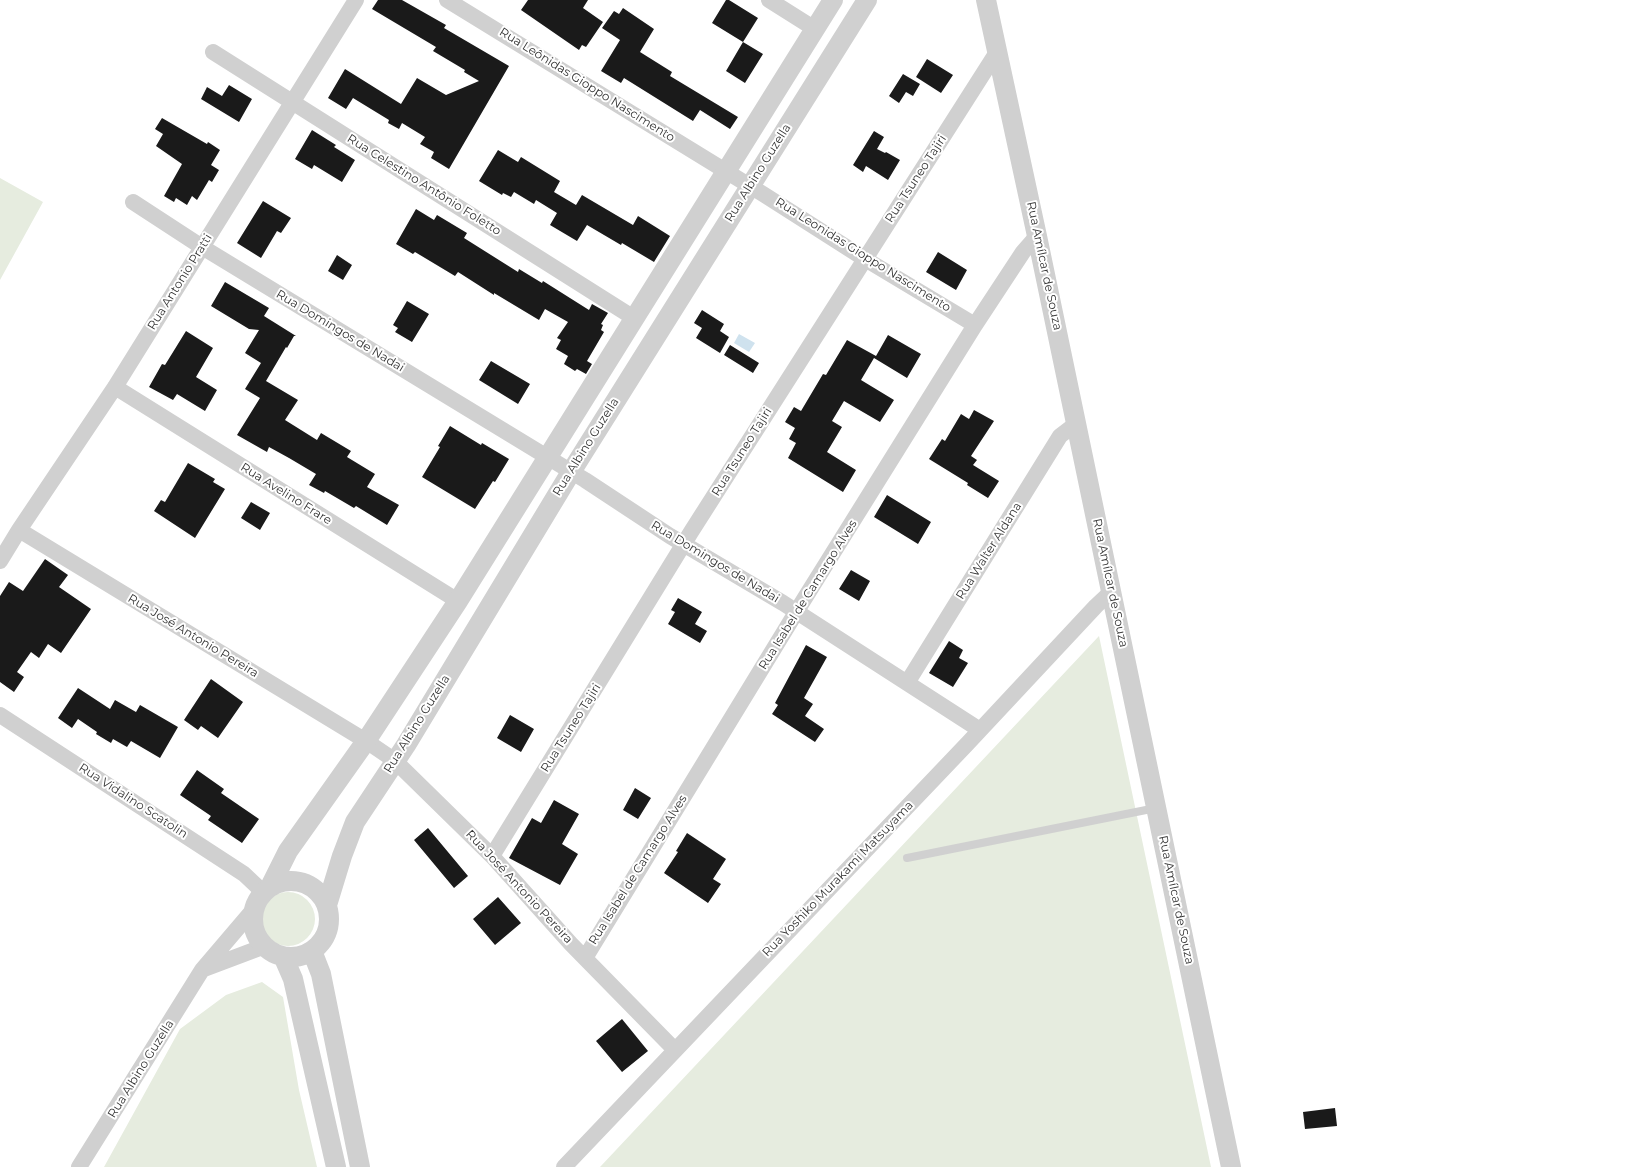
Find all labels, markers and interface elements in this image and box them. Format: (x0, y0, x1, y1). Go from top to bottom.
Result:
street label: Rua Leônidas Gioppo Nascimento (497, 25, 677, 145)
street label: Rua Albino Guzella (722, 121, 794, 225)
street label: Rua Celestino Antônio Foletto (344, 132, 504, 238)
street label: Rua Tsuneo Tajiri (882, 133, 950, 225)
street label: Rua Leonidas Gioppo Nascimento (773, 195, 953, 315)
street label: Rua Amílcar de Souza (1023, 200, 1065, 332)
street label: Rua Antonio Pratti (145, 231, 215, 333)
street label: Rua Domingos de Nadai (273, 287, 407, 375)
street label: Rua Albino Guzella (550, 395, 622, 499)
street label: Rua Tsuneo Tajiri (709, 405, 775, 499)
street label: Rua Avelino Frare (238, 460, 334, 528)
street label: Rua Walter Aldana (953, 500, 1025, 602)
street label: Rua Isabel de Camargo Alves (756, 517, 860, 673)
street label: Rua Amílcar de Souza (1089, 517, 1131, 649)
street label: Rua Domingos de Nadai (648, 518, 782, 606)
street label: Rua José Antonio Pereira (125, 591, 261, 681)
street label: Rua Albino Guzella (381, 672, 453, 776)
street label: Rua Tsuneo Tajiri (538, 681, 604, 775)
street label: Rua Vidalino Scatolin (76, 760, 190, 842)
street label: Rua Isabel de Camargo Alves (586, 792, 690, 948)
street label: Rua Yoshiko Murakami Matsuyama (760, 798, 916, 960)
street label: Rua José Antonio Pereira (463, 827, 575, 947)
street label: Rua Amílcar de Souza (1155, 834, 1197, 966)
street label: Rua Albino Guzella (105, 1017, 177, 1121)

